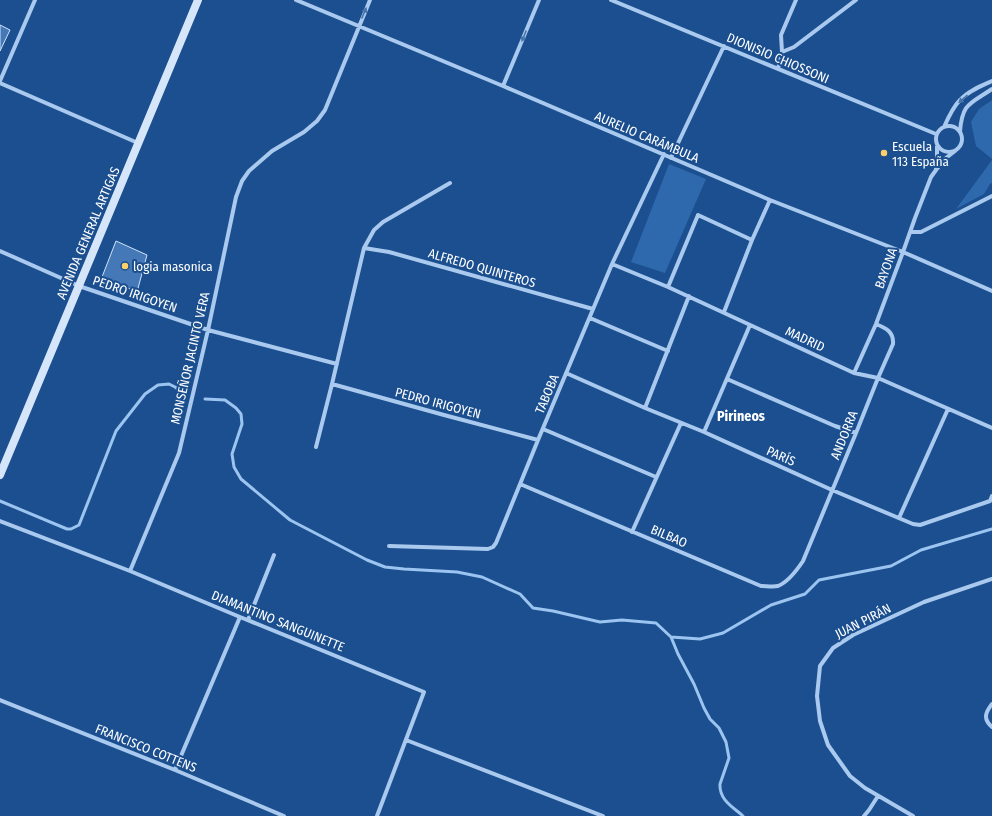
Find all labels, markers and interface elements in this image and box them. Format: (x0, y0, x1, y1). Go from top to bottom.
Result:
one-way arrow (362, 7, 368, 19)
street label: DIONISIO CHIOSSONI (725, 30, 831, 86)
one-way arrow (521, 31, 527, 42)
one-way arrow (957, 94, 968, 103)
street label: AURELIO CARÁMBULA (593, 108, 702, 166)
place label: Escuela 113 España (892, 139, 949, 169)
marker: Escuela 113 España (879, 148, 889, 158)
street label: AVENIDA GENERAL ARTIGAS (53, 165, 123, 301)
street label: ALFREDO QUINTEROS (427, 245, 537, 291)
street label: BAYONA (872, 245, 900, 290)
place label: logia masonica (133, 259, 213, 274)
marker: logia masonica (120, 261, 130, 271)
street label: PEDRO IRIGOYEN (91, 273, 179, 315)
street label: MONSEÑOR JACINTO VERA (167, 290, 213, 426)
street label: MADRID (783, 323, 827, 355)
street label: TABOBA (532, 372, 562, 416)
street label: PEDRO IRIGOYEN (393, 384, 483, 422)
district label: Pirineos (717, 408, 765, 425)
street label: ANDORRA (827, 408, 861, 462)
street label: PARÍS (764, 443, 798, 469)
street label: BILBAO (648, 522, 690, 550)
street label: DIAMANTINO SANGUINETTE (209, 587, 347, 655)
street label: JUAN PIRÁN (832, 600, 894, 642)
street label: FRANCISCO COTTENS (93, 721, 199, 775)

